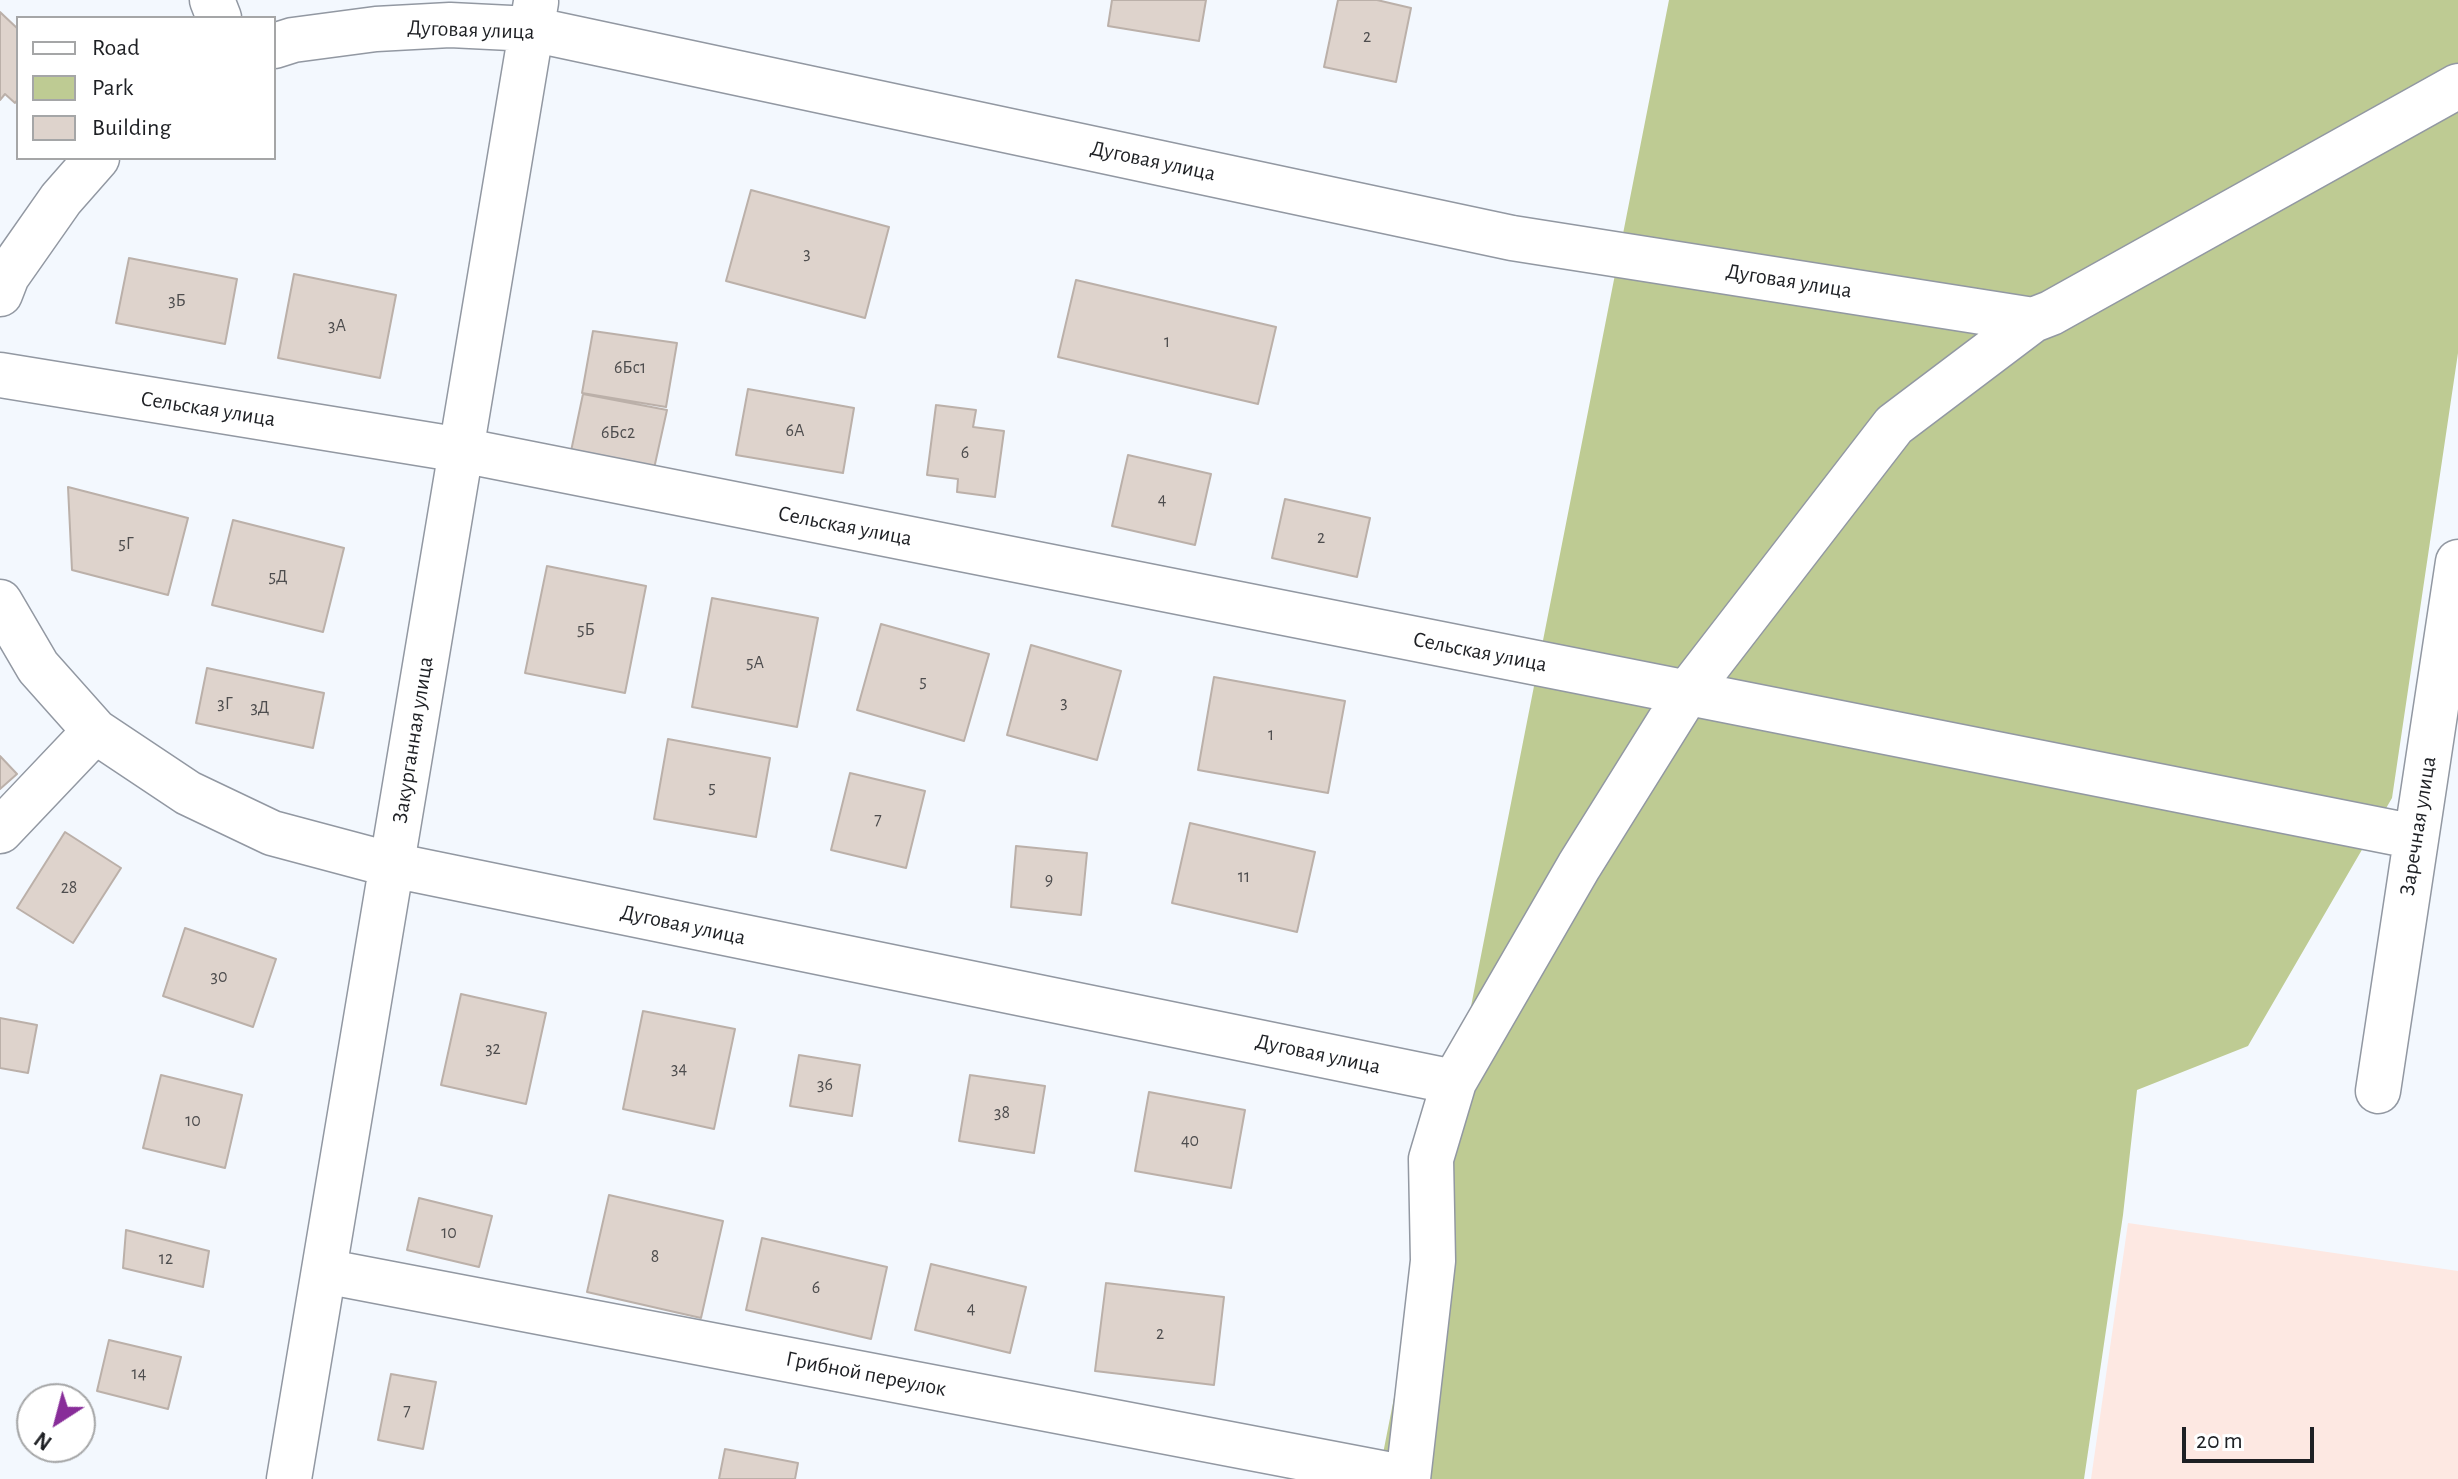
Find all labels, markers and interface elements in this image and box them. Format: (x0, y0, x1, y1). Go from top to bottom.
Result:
street label: Дуговая улица (407, 15, 535, 45)
legend (16, 16, 276, 160)
house number: 2 (1363, 26, 1371, 48)
text: Road (92, 36, 140, 60)
text: Park (92, 76, 133, 100)
text: Building (92, 116, 171, 140)
street label: Дуговая улица (1088, 135, 1218, 187)
house number: 3 (803, 243, 811, 265)
street label: Дуговая улица (1724, 258, 1854, 304)
house number: 3Б (168, 290, 186, 312)
house number: 3А (328, 315, 346, 337)
house number: 1 (1164, 331, 1170, 353)
house number: 6Бс1 (614, 357, 646, 379)
street label: Сельская улица (139, 385, 277, 433)
house number: 6А (785, 420, 805, 442)
house number: 6Бс2 (601, 422, 635, 444)
house number: 6 (961, 442, 969, 464)
house number: 4 (1158, 489, 1166, 511)
street label: Сельская улица (776, 500, 914, 552)
house number: 2 (1317, 527, 1325, 549)
house number: 5Г (118, 533, 134, 555)
house number: 5Д (268, 566, 288, 588)
house number: 5Б (577, 619, 595, 641)
street label: Сельская улица (1411, 626, 1549, 678)
house number: 5А (746, 652, 764, 674)
street label: Закурганная улица (387, 655, 439, 825)
house number: 5 (919, 671, 927, 693)
house number: 3 (1060, 692, 1068, 714)
house number: 3Г (217, 693, 233, 715)
house number: 3Д (250, 697, 270, 719)
house number: 1 (1268, 724, 1274, 746)
street label: Заречная улица (2394, 755, 2442, 897)
house number: 5 (708, 777, 716, 799)
house number: 7 (874, 809, 882, 831)
house number: 11 (1238, 866, 1250, 888)
house number: 9 (1045, 869, 1053, 891)
house number: 28 (61, 877, 77, 899)
street label: Дуговая улица (618, 899, 748, 951)
house number: 30 (211, 966, 227, 988)
street label: Дуговая улица (1253, 1028, 1383, 1080)
house number: 32 (485, 1038, 501, 1060)
house number: 34 (671, 1058, 687, 1080)
house number: 36 (817, 1074, 833, 1096)
house number: 38 (994, 1102, 1010, 1124)
house number: 10 (185, 1110, 201, 1132)
house number: 40 (1181, 1130, 1199, 1152)
house number: 10 (441, 1222, 457, 1244)
house number: 8 (651, 1246, 659, 1268)
house number: 12 (159, 1248, 173, 1270)
house number: 6 (812, 1277, 820, 1299)
house number: 4 (967, 1298, 975, 1320)
house number: 2 (1156, 1323, 1164, 1345)
street label: Грибной переулок (783, 1345, 949, 1403)
house number: 14 (132, 1363, 146, 1385)
north arrow (16, 1383, 96, 1463)
house number: 7 (403, 1400, 411, 1422)
scale bar (2186, 1411, 2318, 1461)
text: N (30, 1427, 56, 1454)
text: 20 m (2196, 1429, 2243, 1453)

